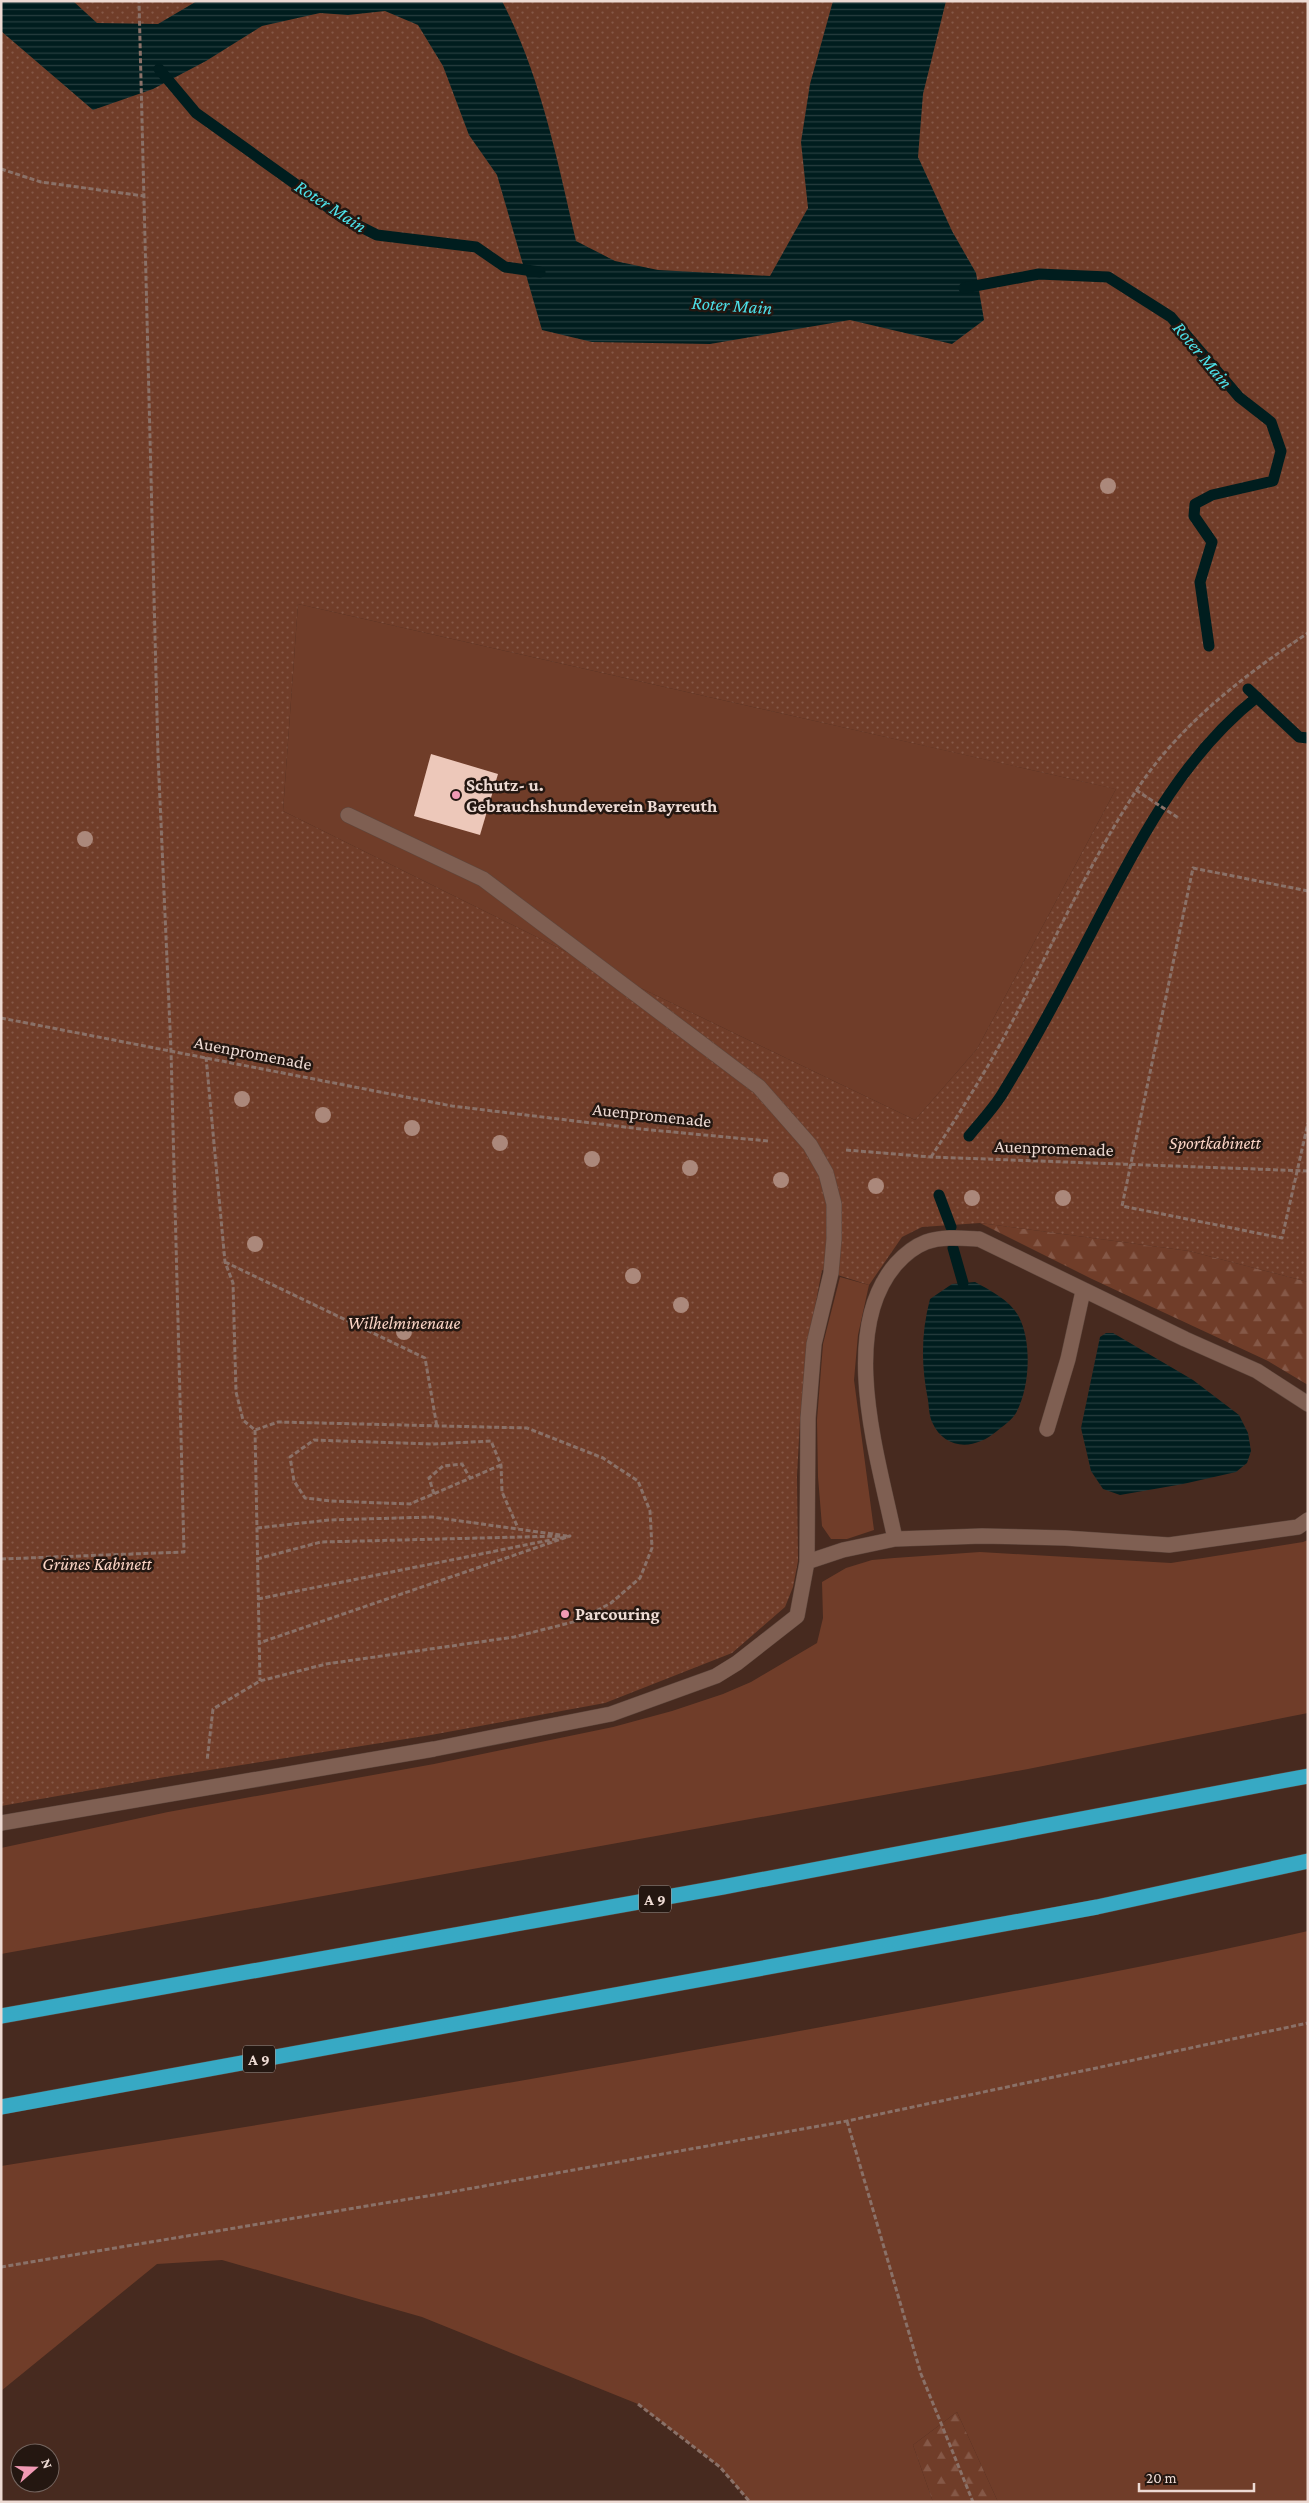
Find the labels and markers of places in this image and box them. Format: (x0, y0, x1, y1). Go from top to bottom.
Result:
place label: Schutz- u. Gebrauchshundeverein Bayreuth (466, 775, 718, 816)
marker: Schutz- u. Gebrauchshundeverein Bayreuth (450, 789, 462, 801)
place label: Parcouring (575, 1604, 660, 1624)
marker: Parcouring (559, 1608, 571, 1620)

